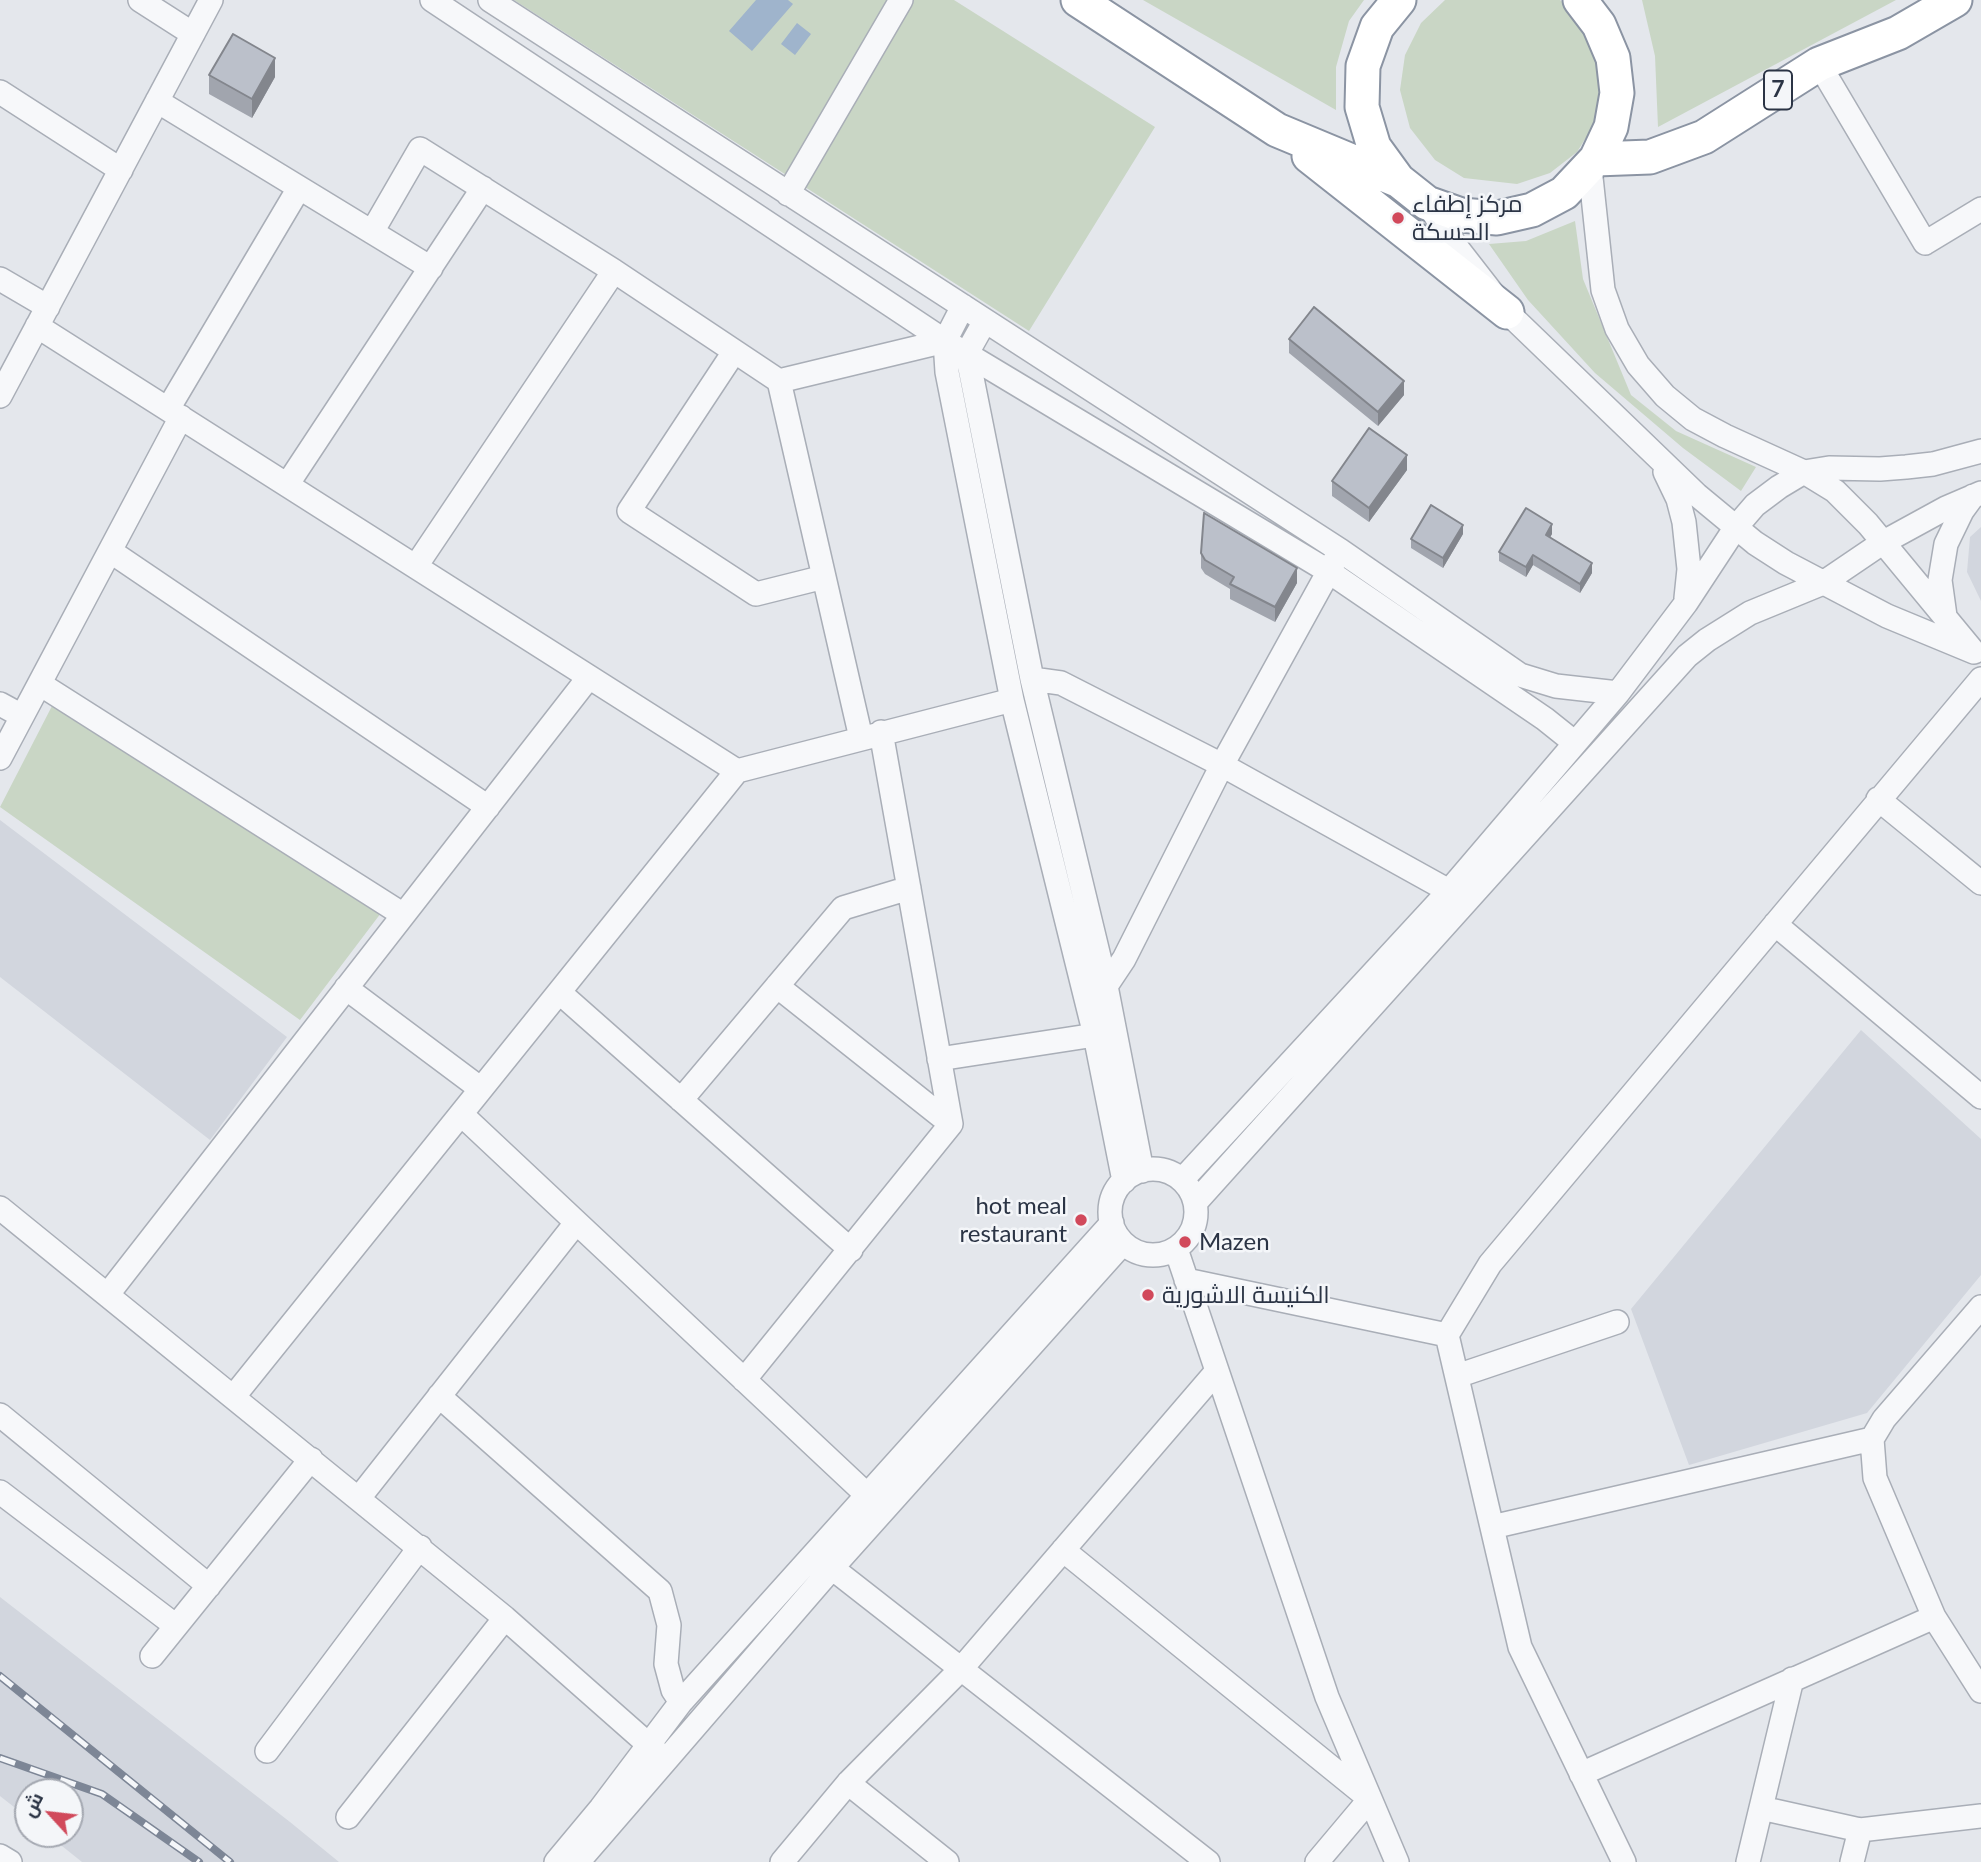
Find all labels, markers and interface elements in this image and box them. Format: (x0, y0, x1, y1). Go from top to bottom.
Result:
road number: 7 (1764, 71, 1792, 110)
place label: مركز إطفاء الحسكة (1412, 190, 1523, 246)
marker: مركز إطفاء الحسكة (1390, 210, 1406, 226)
place label: hot meal restaurant (959, 1192, 1067, 1248)
marker: hot meal restaurant (1073, 1212, 1089, 1228)
place label: Mazen (1199, 1228, 1270, 1256)
marker: Mazen (1177, 1234, 1193, 1250)
place label: الكنيسة الاشورية (1162, 1281, 1330, 1309)
marker: الكنيسة الاشورية (1140, 1287, 1156, 1303)
north arrow (14, 1778, 84, 1848)
text: ش (16, 1788, 47, 1820)

